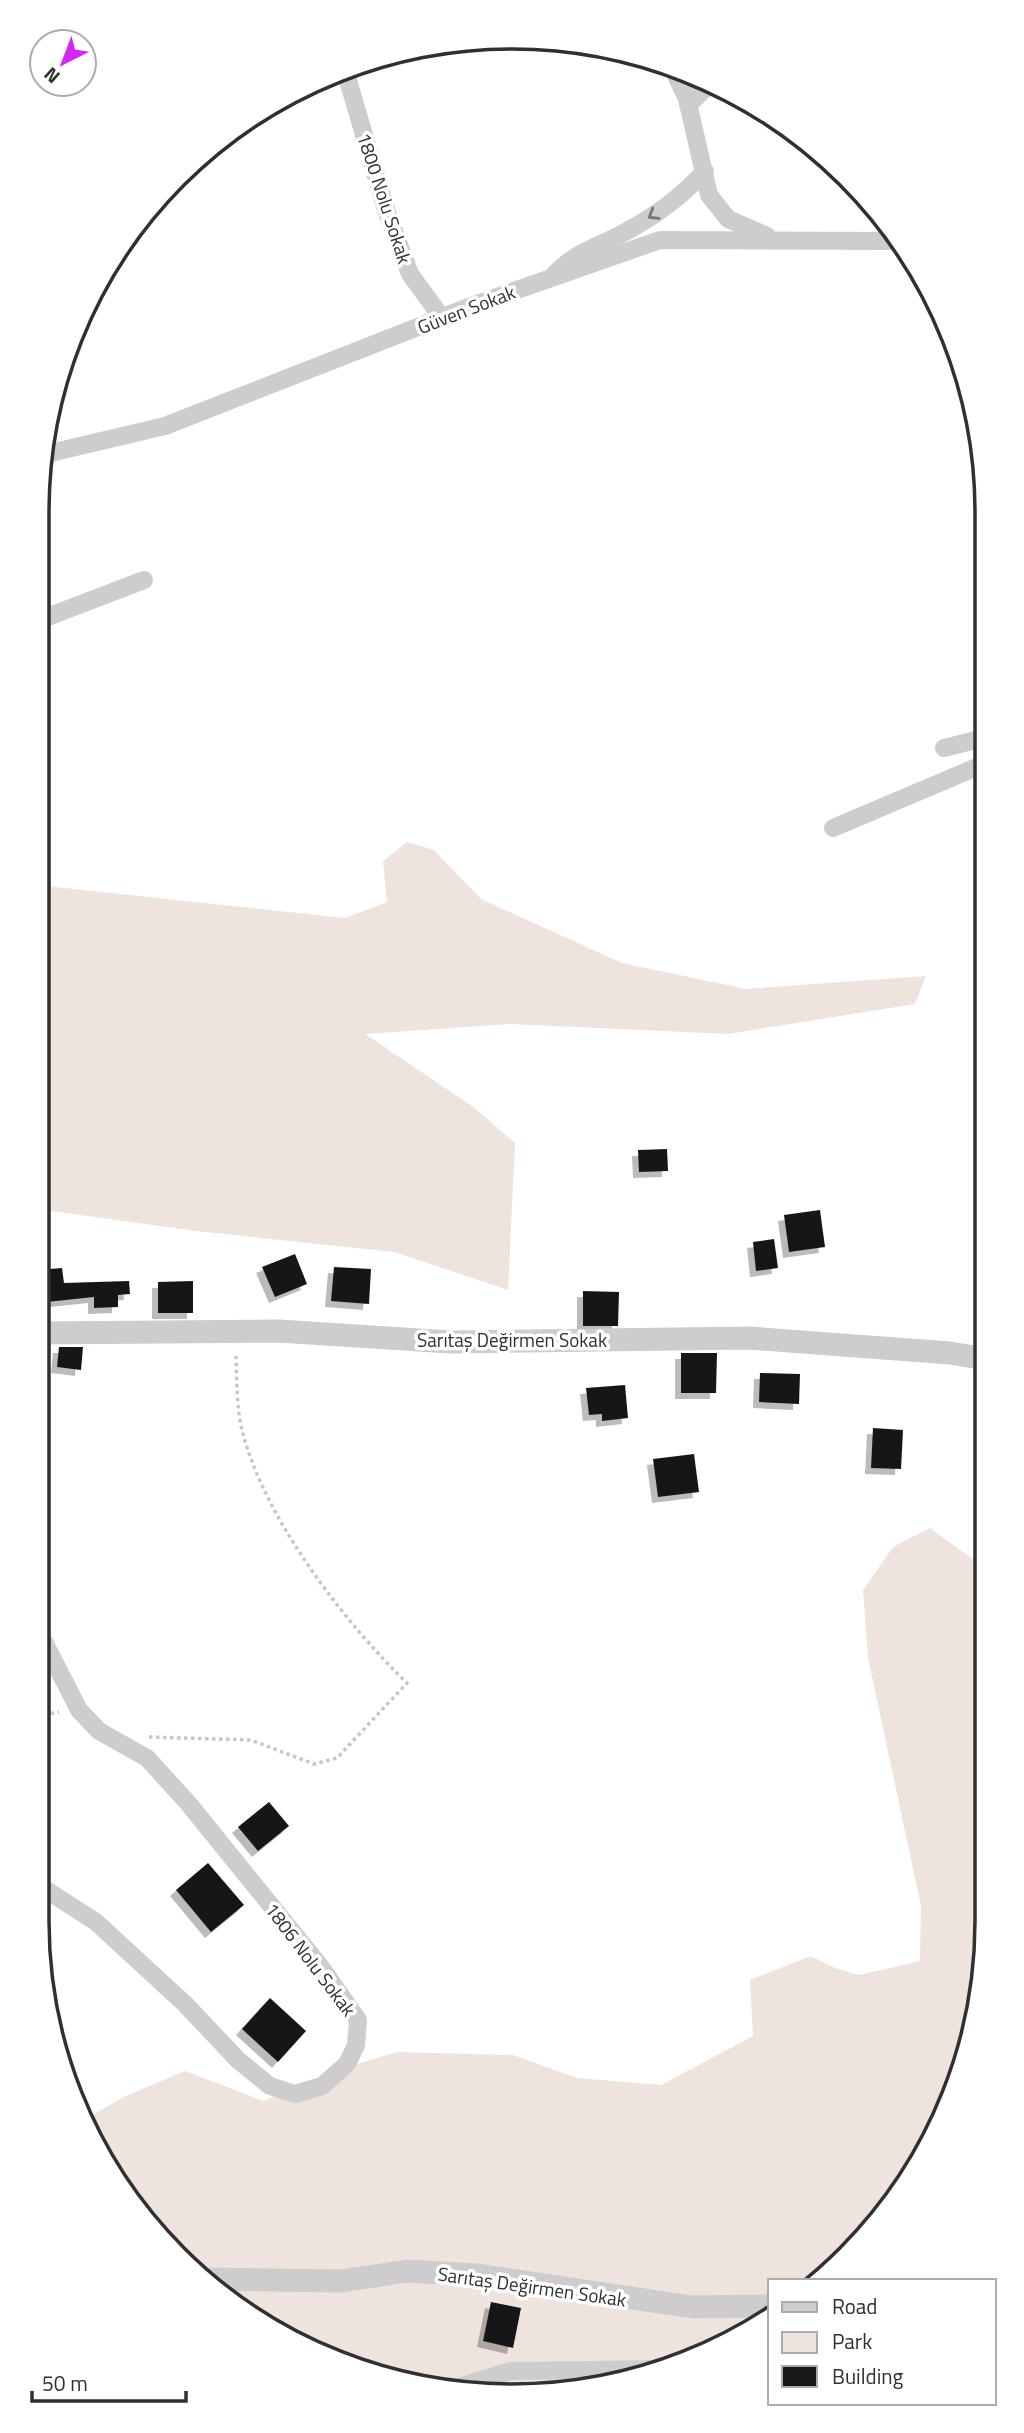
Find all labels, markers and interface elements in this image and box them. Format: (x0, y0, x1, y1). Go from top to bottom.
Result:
north arrow (28, 28, 98, 98)
text: N (37, 61, 66, 91)
street label: 1800 Nolu Sokak (350, 129, 420, 267)
one-way arrow (648, 207, 661, 220)
street label: Güven Sokak (413, 277, 519, 341)
street label: Sarıtaş Değirmen Sokak (417, 1325, 607, 1354)
street label: 1806 Nolu Sokak (258, 1896, 364, 2022)
street label: Sarıtaş Değirmen Sokak (436, 2258, 628, 2314)
legend (768, 2279, 996, 2405)
text: Road (832, 2290, 877, 2322)
text: Park (832, 2325, 872, 2357)
scale bar (32, 2360, 186, 2404)
text: Building (832, 2360, 904, 2392)
text: 50 m (42, 2367, 88, 2399)

